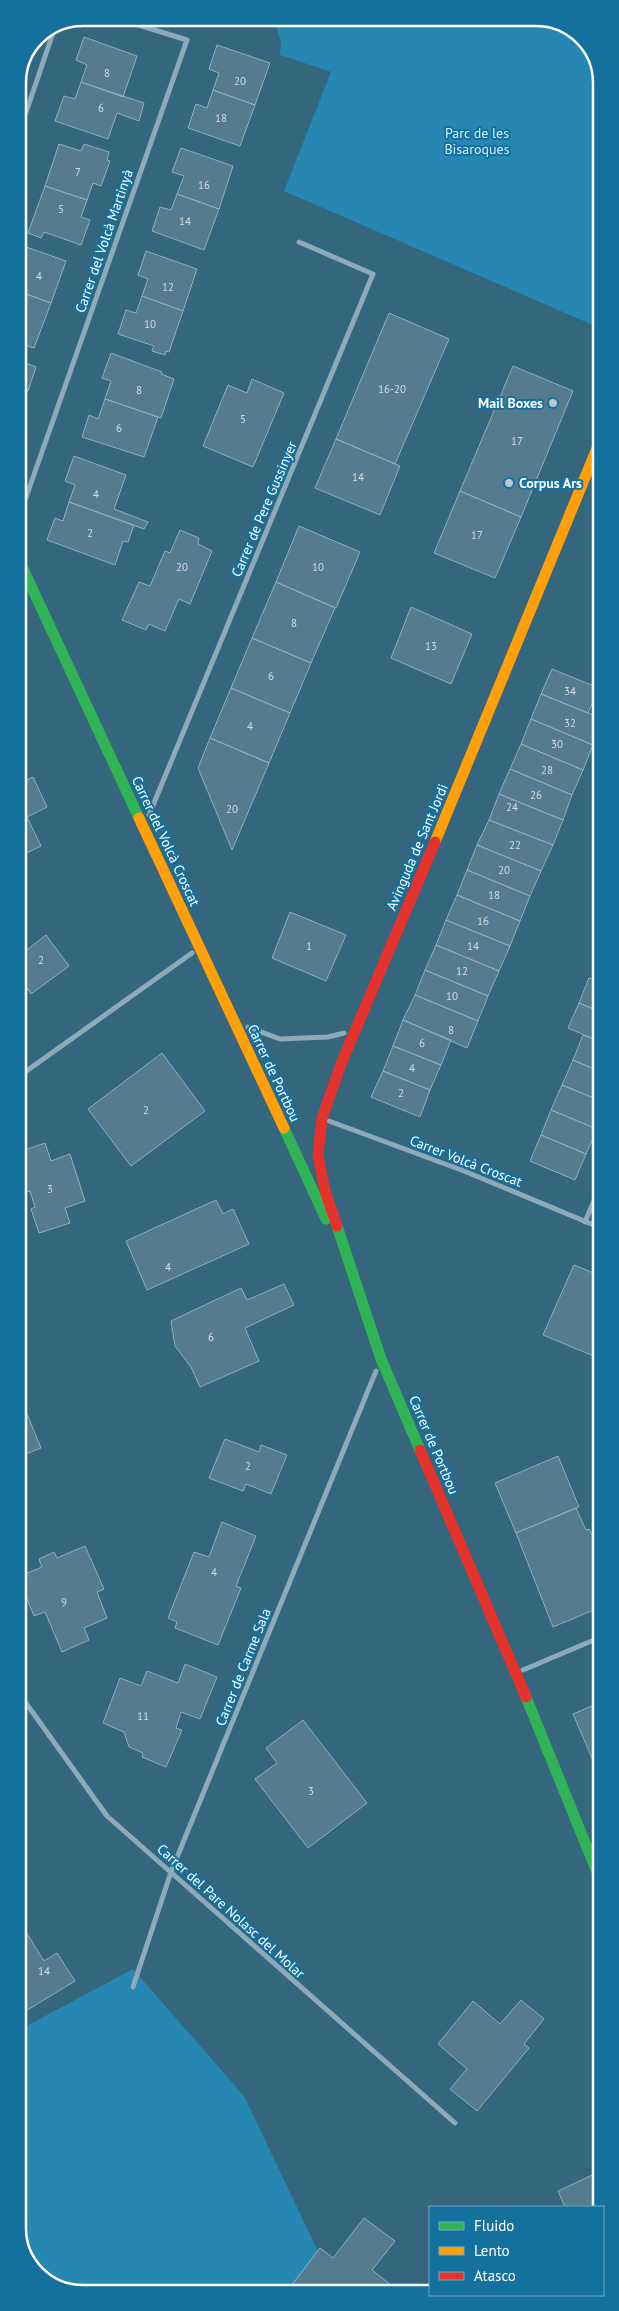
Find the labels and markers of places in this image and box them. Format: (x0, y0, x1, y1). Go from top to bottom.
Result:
place label: Mail Boxes (478, 394, 543, 412)
marker: Mail Boxes (547, 397, 559, 409)
place label: Corpus Ars (519, 474, 582, 492)
marker: Corpus Ars (503, 477, 515, 489)

